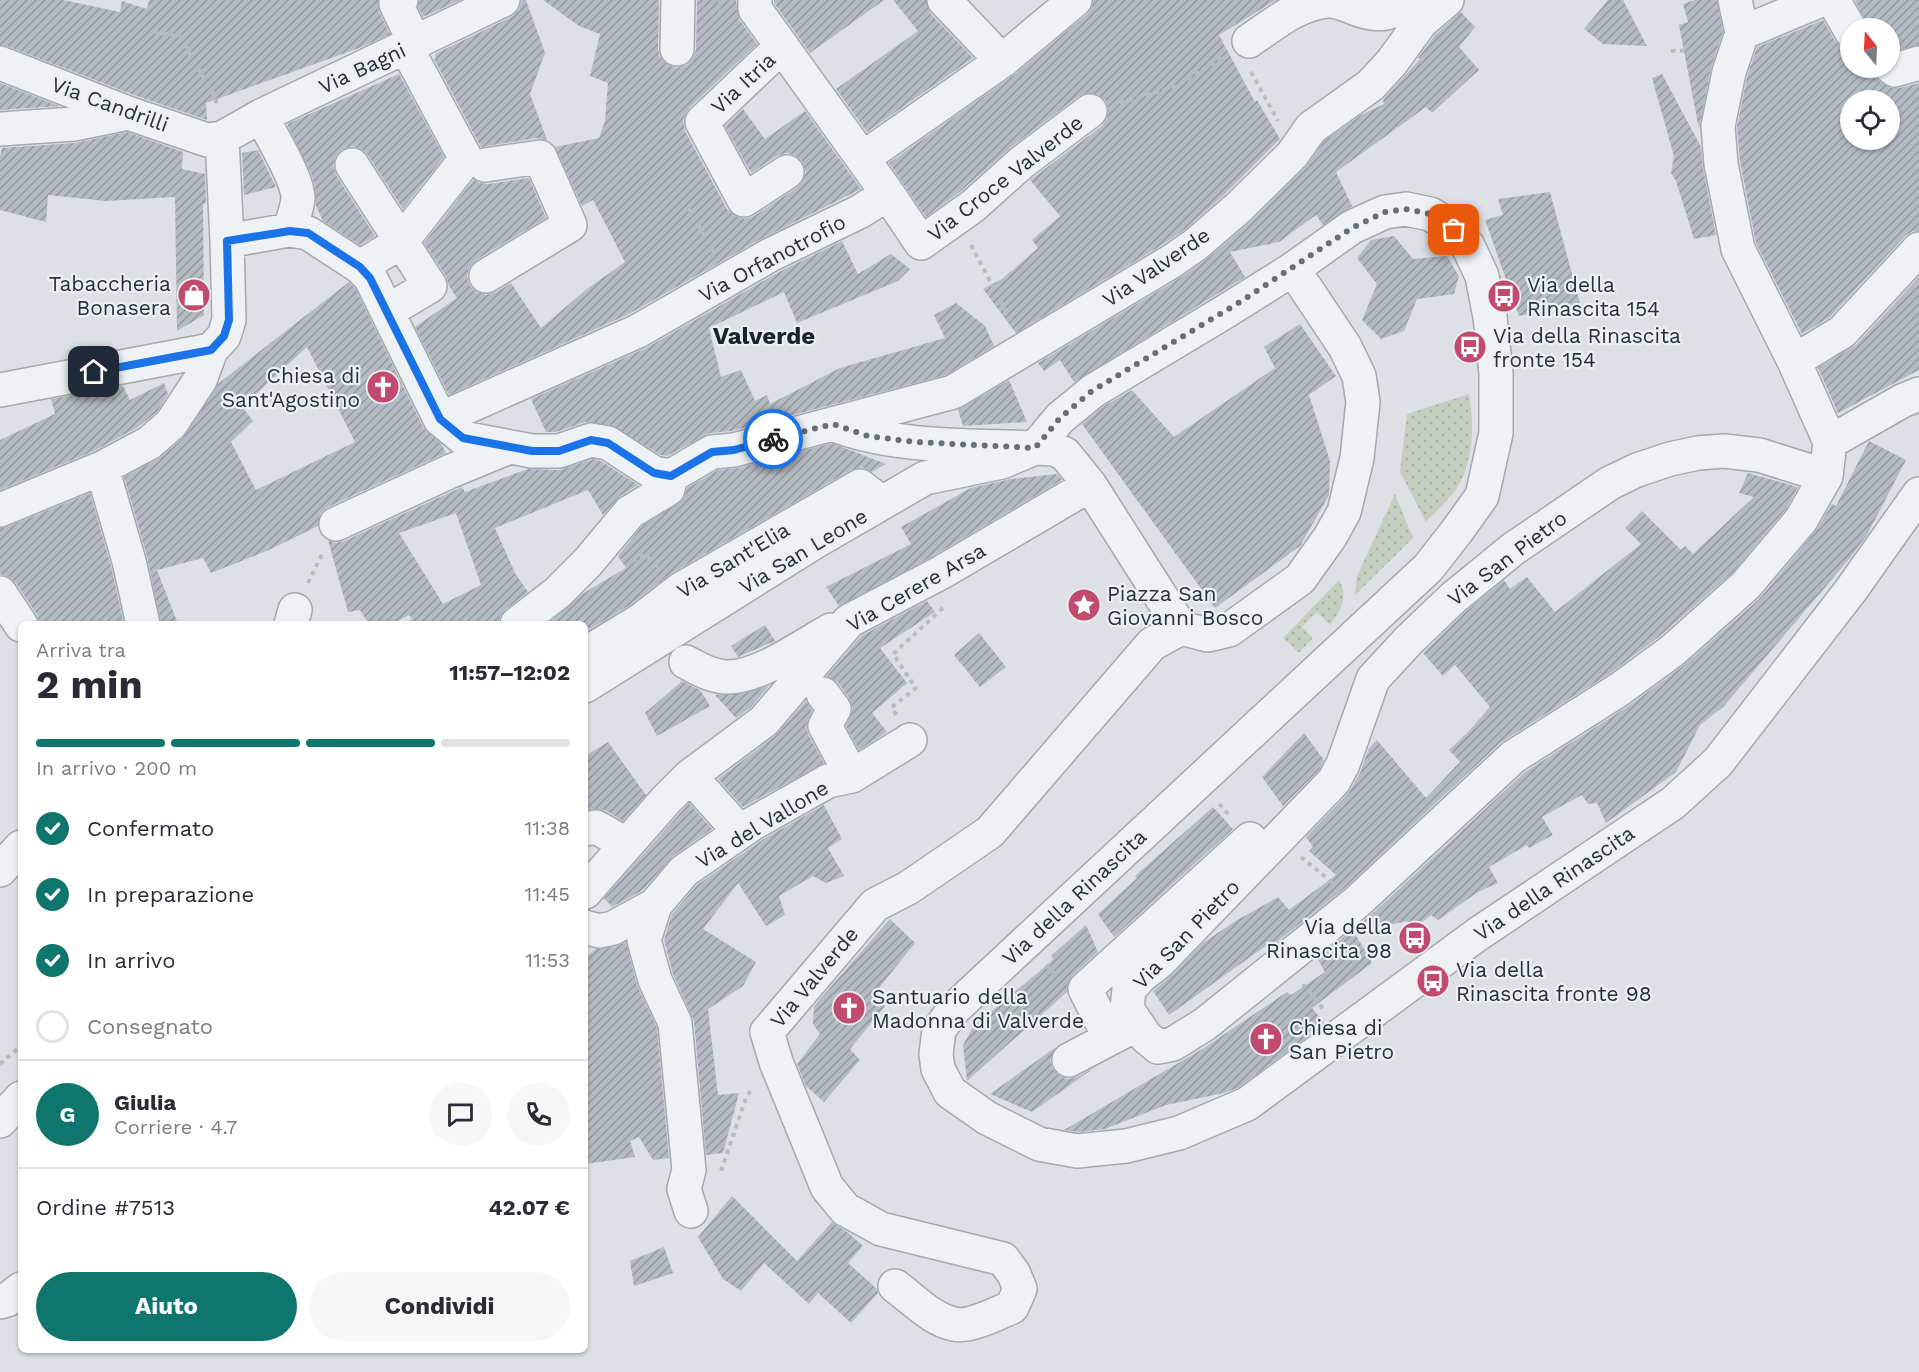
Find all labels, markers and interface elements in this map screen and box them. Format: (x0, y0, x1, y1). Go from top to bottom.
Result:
north arrow (1840, 18, 1900, 78)
map controls (1840, 18, 1900, 150)
street label: Via Bagni (315, 37, 409, 99)
street label: Via Itria (706, 47, 780, 119)
street label: Via Candrilli (48, 71, 172, 137)
button: locate (1840, 90, 1900, 150)
street label: Via Croce Valverde (922, 110, 1088, 246)
pin (1428, 204, 1479, 255)
street label: Via Orfanotrofio (694, 209, 850, 307)
icon: bag (1437, 213, 1470, 246)
street label: Via Valverde (1098, 222, 1214, 312)
place label: Tabaccheria Bonasera (49, 271, 171, 320)
place label: Via della Rinascita 154 (1527, 272, 1660, 321)
shop icon: Tabaccheria Bonasera (176, 277, 212, 313)
bus stop icon: Via della Rinascita 154 (1486, 278, 1522, 314)
district label: Valverde (713, 322, 815, 350)
place label: Via della Rinascita fronte 154 (1493, 323, 1681, 372)
bus stop icon: Via della Rinascita fronte 154 (1452, 329, 1488, 365)
pin (68, 346, 119, 397)
icon: home (77, 355, 110, 388)
place label: Chiesa di Sant'Agostino (222, 363, 360, 412)
church icon: Chiesa di Sant'Agostino (365, 369, 401, 405)
courier (743, 409, 803, 469)
icon: bike (757, 423, 790, 456)
street label: Via San Leone (734, 503, 872, 599)
street label: Via San Pietro (1442, 505, 1572, 611)
street label: Via Sant'Elia (672, 517, 794, 603)
street label: Via Cerere Arsa (842, 537, 990, 637)
place label: Piazza San Giovanni Bosco (1107, 581, 1263, 630)
place icon: Piazza San Giovanni Bosco (1066, 587, 1102, 623)
text: Arriva tra (36, 638, 126, 662)
text: 11:57–12:02 (449, 660, 570, 685)
text: 2 min (36, 662, 143, 707)
text: In arrivo · 200 m (36, 756, 197, 780)
street label: Via del Vallone (691, 775, 833, 873)
icon: check (36, 812, 69, 845)
text: Confermato (87, 816, 214, 841)
text: 11:38 (525, 816, 570, 840)
street label: Via della Rinascita (1469, 820, 1639, 946)
street label: Via della Rinascita (997, 824, 1151, 970)
street label: Via San Pietro (1127, 874, 1245, 994)
icon: check (36, 878, 69, 911)
text: In preparazione (87, 882, 254, 907)
text: 11:45 (525, 882, 570, 906)
place label: Via della Rinascita 98 (1266, 914, 1392, 963)
bus stop icon: Via della Rinascita 98 (1397, 920, 1433, 956)
street label: Via Valverde (765, 922, 863, 1032)
icon: check (36, 944, 69, 977)
text: In arrivo (87, 948, 175, 973)
text: 11:53 (525, 948, 570, 972)
place label: Via della Rinascita fronte 98 (1456, 957, 1652, 1006)
bus stop icon: Via della Rinascita fronte 98 (1415, 963, 1451, 999)
place label: Santuario della Madonna di Valverde (872, 984, 1084, 1033)
church icon: Santuario della Madonna di Valverde (831, 990, 867, 1026)
text: Consegnato (87, 1014, 213, 1039)
place label: Chiesa di San Pietro (1289, 1015, 1394, 1064)
church icon: Chiesa di San Pietro (1248, 1021, 1284, 1057)
button: chat (429, 1083, 492, 1146)
button: phone (507, 1083, 570, 1146)
text: Giulia (114, 1090, 176, 1115)
text: G (60, 1102, 75, 1127)
text: Corriere · 4.7 (114, 1115, 237, 1139)
text: Ordine #7513 (36, 1195, 175, 1220)
text: 42.07 € (489, 1195, 570, 1220)
button: Aiuto (36, 1272, 297, 1341)
button: Condividi (309, 1272, 570, 1341)

